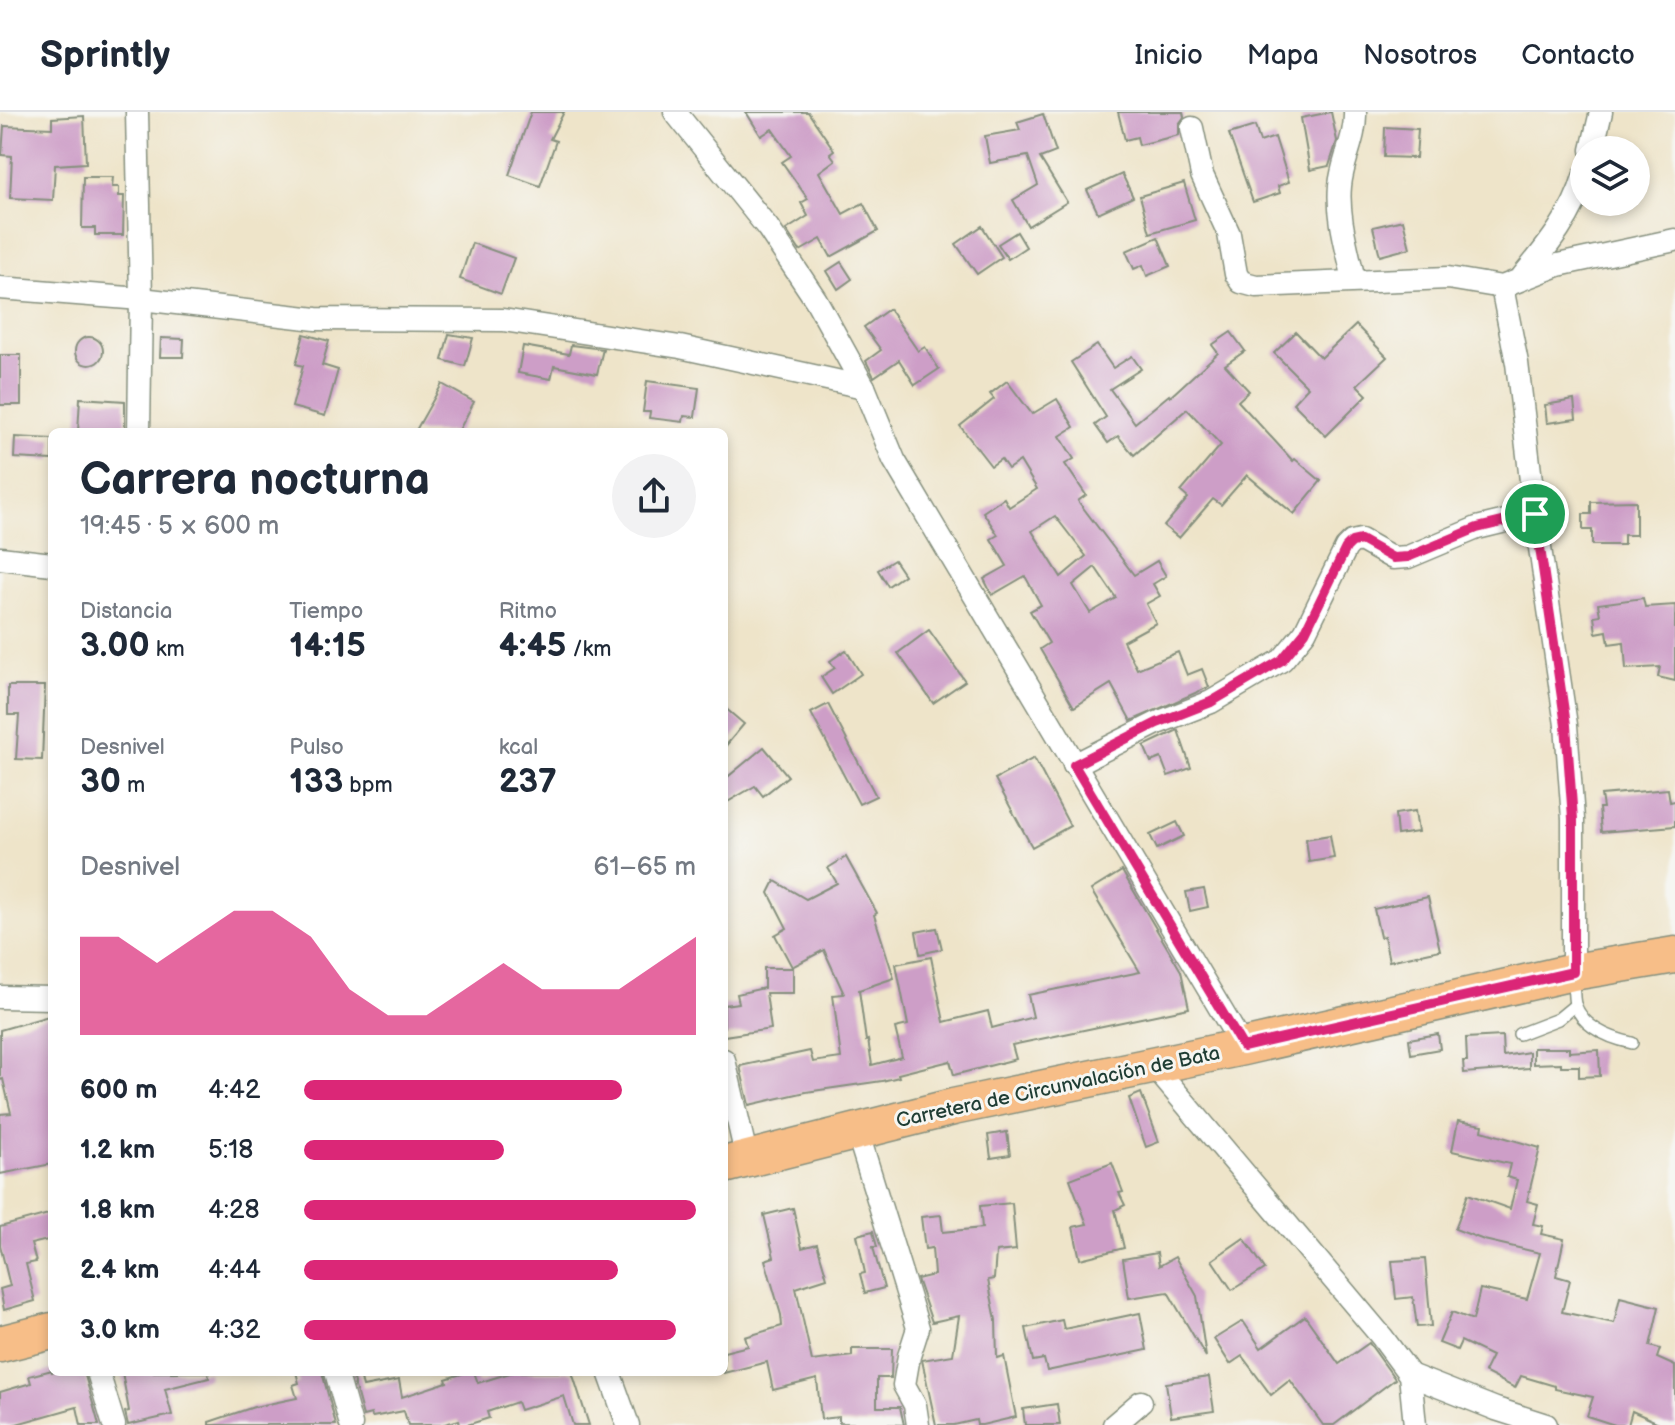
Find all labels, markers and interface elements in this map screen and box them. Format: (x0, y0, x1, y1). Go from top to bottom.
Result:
text: Sprintly (40, 33, 170, 78)
text: Inicio (1134, 39, 1203, 72)
text: Mapa (1247, 39, 1319, 72)
text: Nosotros (1363, 39, 1477, 72)
text: Contacto (1521, 39, 1635, 72)
map controls (1570, 136, 1650, 216)
button: layers (1570, 136, 1650, 216)
text: Carrera nocturna (80, 454, 430, 507)
button: share (612, 454, 696, 538)
pin (1501, 480, 1569, 548)
icon: arrive (1513, 492, 1557, 536)
text: 19:45 · 5 × 600 m (80, 511, 279, 542)
text: Distancia (80, 598, 172, 625)
text: Tiempo (289, 598, 363, 625)
text: Ritmo (499, 598, 557, 625)
text: 3.00 (80, 625, 150, 666)
text: 14:15 (289, 625, 366, 666)
text: 4:45 (499, 625, 567, 666)
text: km (150, 636, 185, 663)
text: /km (567, 636, 611, 663)
text: Desnivel (80, 734, 165, 761)
text: Pulso (289, 734, 344, 761)
text: kcal (499, 734, 538, 761)
text: 30 (80, 761, 121, 802)
text: 133 (289, 761, 343, 802)
text: 237 (499, 761, 557, 802)
text: m (121, 772, 145, 799)
text: bpm (343, 772, 393, 799)
text: Desnivel (80, 852, 180, 883)
text: 61–65 m (594, 852, 696, 883)
street label: Carretera de Circunvalación de Bata (894, 1041, 1222, 1133)
text: 600 m (80, 1075, 157, 1106)
text: 4:42 (208, 1075, 260, 1106)
text: 1.2 km (80, 1135, 155, 1166)
text: 5:18 (208, 1135, 253, 1166)
text: 1.8 km (80, 1195, 155, 1226)
text: 4:28 (208, 1195, 260, 1226)
text: 2.4 km (80, 1255, 159, 1286)
text: 4:44 (208, 1255, 261, 1286)
text: 3.0 km (80, 1315, 160, 1346)
text: 4:32 (208, 1315, 260, 1346)

